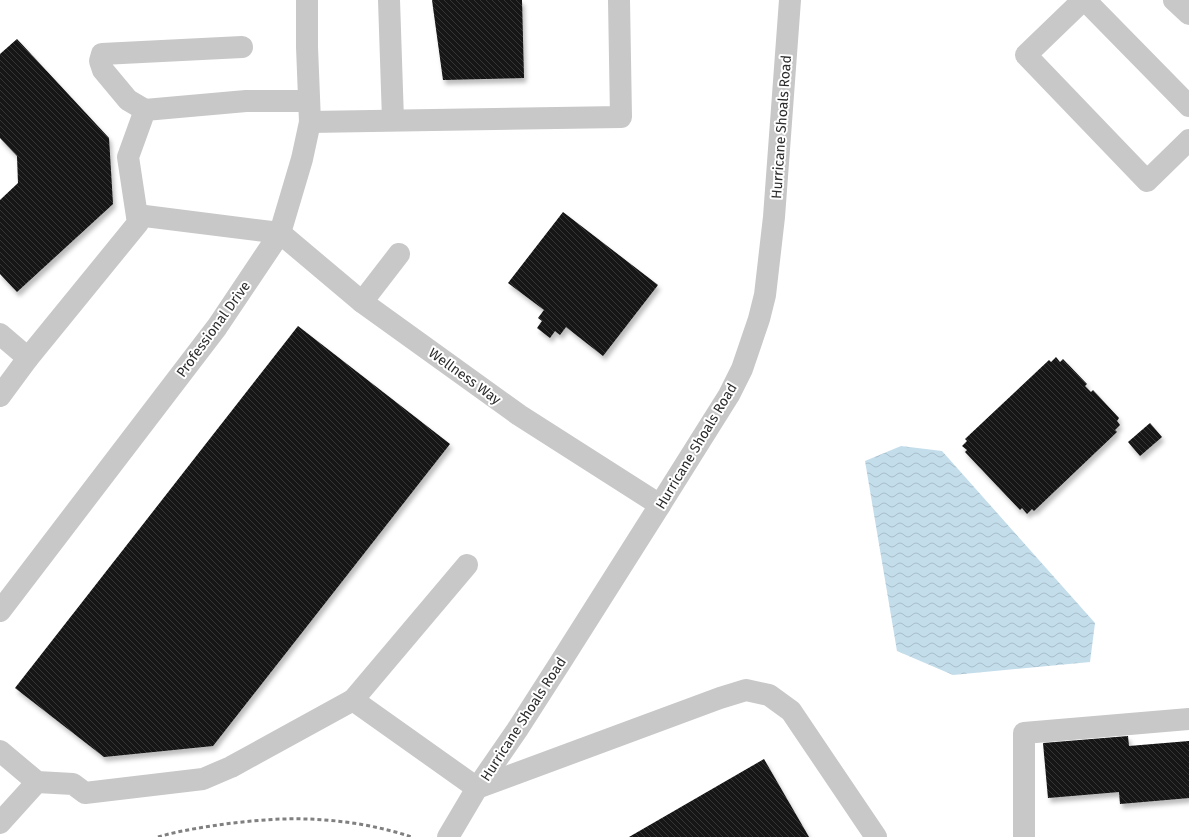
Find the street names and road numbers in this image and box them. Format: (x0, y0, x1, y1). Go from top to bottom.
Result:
street label: Hurricane Shoals Road (768, 55, 795, 200)
street label: Professional Drive (173, 278, 254, 381)
street label: Wellness Way (425, 344, 504, 408)
street label: Hurricane Shoals Road (652, 380, 741, 512)
street label: Hurricane Shoals Road (477, 654, 570, 784)

